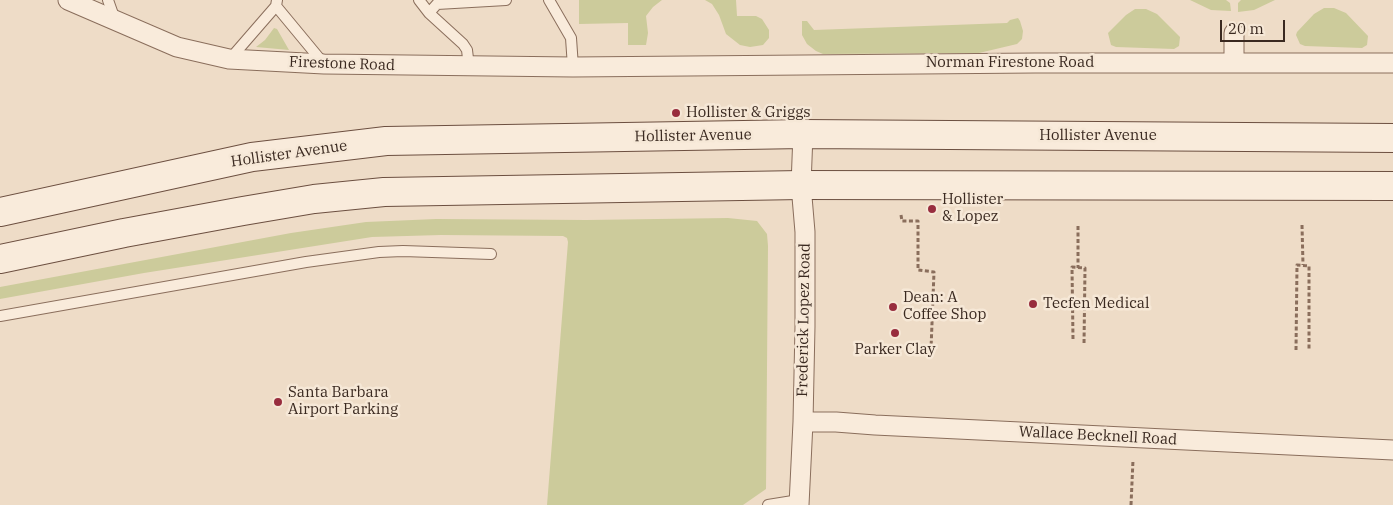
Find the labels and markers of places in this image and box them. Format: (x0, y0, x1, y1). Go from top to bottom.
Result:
place label: Hollister & Griggs (686, 104, 811, 122)
marker: Hollister & Griggs (670, 107, 682, 119)
place label: Hollister & Lopez (942, 191, 1003, 226)
marker: Hollister & Lopez (926, 203, 938, 215)
place label: Dean: A Coffee Shop (903, 289, 987, 324)
place label: Tecfen Medical (1043, 295, 1150, 313)
marker: Tecfen Medical (1027, 298, 1039, 310)
marker: Dean: A Coffee Shop (887, 301, 899, 313)
marker: Parker Clay (889, 327, 901, 339)
place label: Parker Clay (855, 341, 935, 359)
place label: Santa Barbara Airport Parking (288, 384, 398, 419)
marker: Santa Barbara Airport Parking (272, 396, 284, 408)

